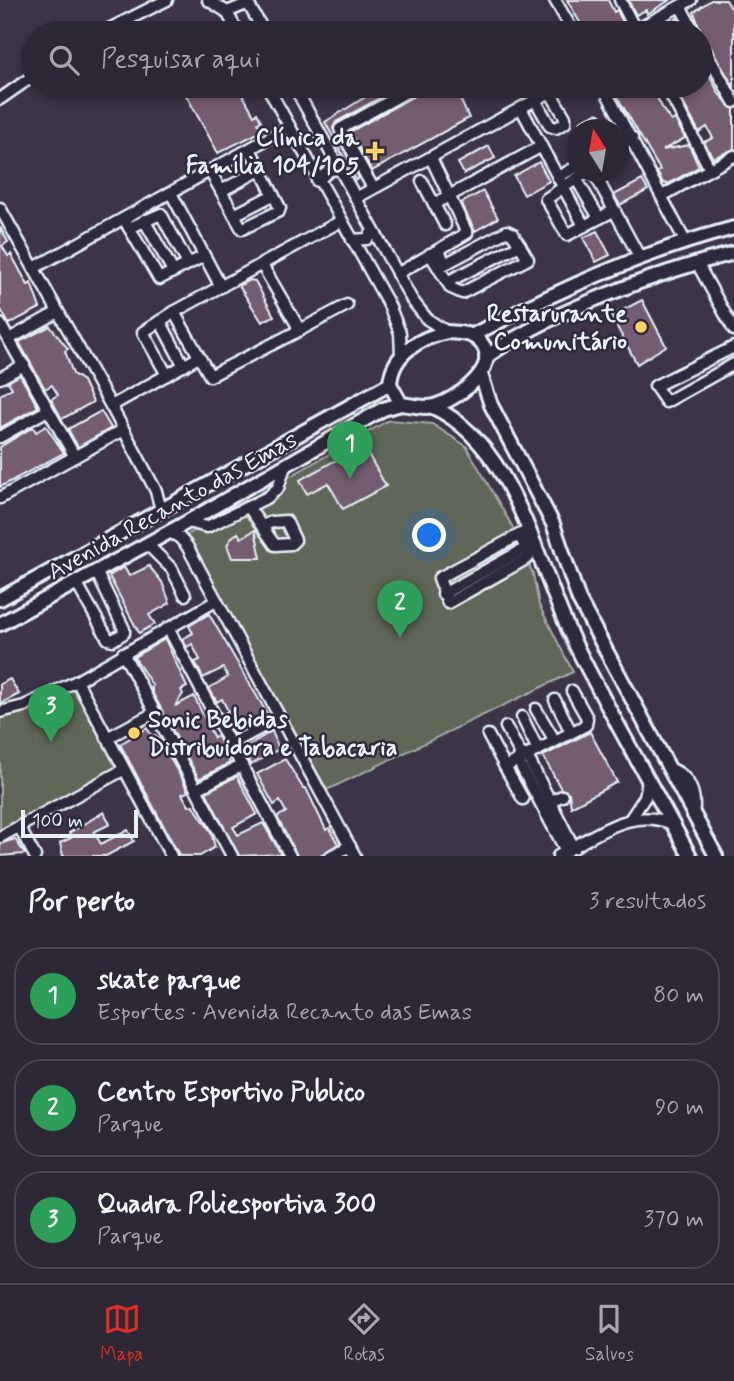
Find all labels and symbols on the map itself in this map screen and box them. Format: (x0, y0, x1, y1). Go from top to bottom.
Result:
north arrow (566, 119, 629, 182)
place label: Clínica da Família 104/105 (186, 123, 360, 182)
marker: Clínica da Família 104/105 (365, 141, 385, 161)
place label: Restarurante Comunitário (487, 299, 627, 358)
marker: Restarurante Comunitário (633, 319, 649, 335)
pin: 1 (327, 421, 373, 479)
street label: Avenida Recanto das Emas (42, 424, 303, 588)
your location (412, 518, 446, 552)
pin: 2 (377, 580, 423, 638)
pin: 3 (28, 684, 74, 742)
place label: Sonic Bebidas Distribuidora e Tabacaria (148, 705, 398, 764)
marker: Sonic Bebidas Distribuidora e Tabacaria (126, 725, 142, 741)
scale bar (21, 807, 138, 839)

